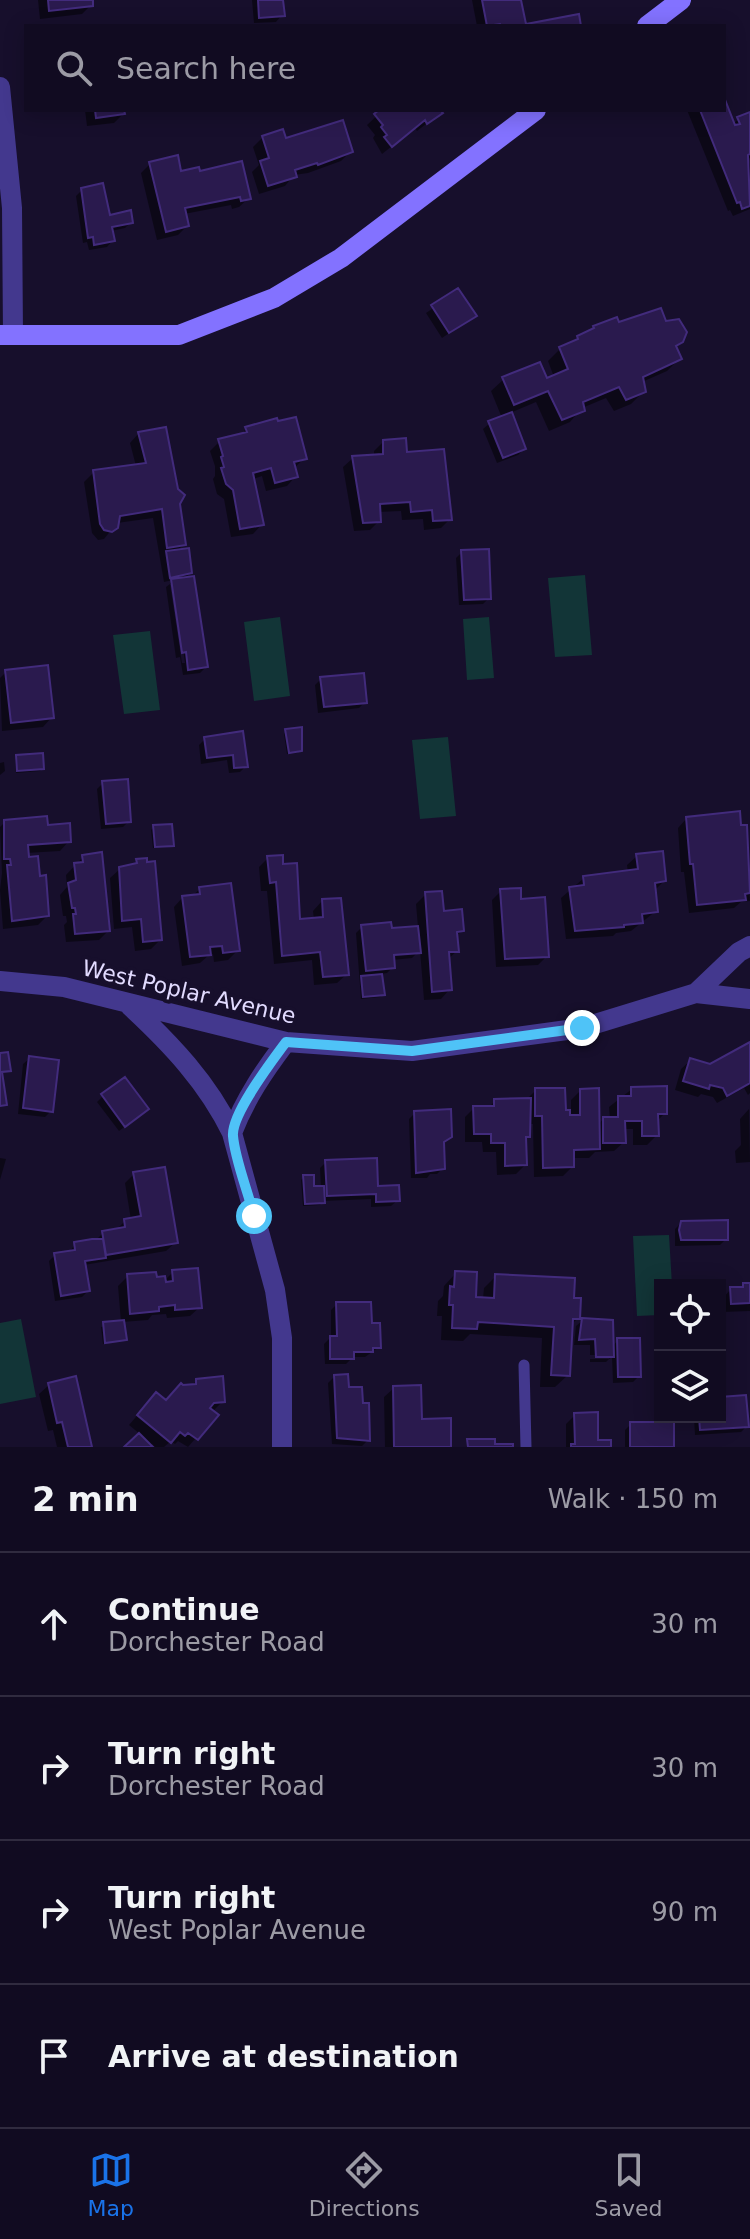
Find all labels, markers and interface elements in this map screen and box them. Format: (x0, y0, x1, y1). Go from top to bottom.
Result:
search box (24, 24, 726, 112)
icon: search (52, 46, 96, 90)
text: Search here (116, 51, 296, 86)
street label: West Poplar Avenue (80, 955, 298, 1029)
route end (564, 1010, 600, 1046)
route start (236, 1198, 272, 1234)
map controls (654, 1279, 726, 1423)
button: locate (654, 1279, 726, 1351)
button: layers (654, 1351, 726, 1423)
text: 2 min (32, 1479, 139, 1519)
text: Walk · 150 m (548, 1484, 718, 1514)
text: Continue (108, 1592, 260, 1627)
icon: ahead (32, 1602, 76, 1646)
text: 30 m (651, 1609, 718, 1639)
text: Dorchester Road (108, 1627, 325, 1657)
text: Turn right (108, 1736, 275, 1771)
icon: right (32, 1746, 76, 1790)
text: 30 m (651, 1753, 718, 1783)
text: Dorchester Road (108, 1771, 325, 1801)
text: Turn right (108, 1880, 275, 1915)
icon: right (32, 1890, 76, 1934)
text: 90 m (651, 1897, 718, 1927)
text: West Poplar Avenue (108, 1915, 366, 1945)
icon: arrive (32, 2034, 76, 2078)
text: Arrive at destination (108, 2039, 459, 2074)
tab: Map (87, 2148, 134, 2221)
tab: Directions (309, 2148, 420, 2221)
tab: Saved (595, 2148, 663, 2221)

